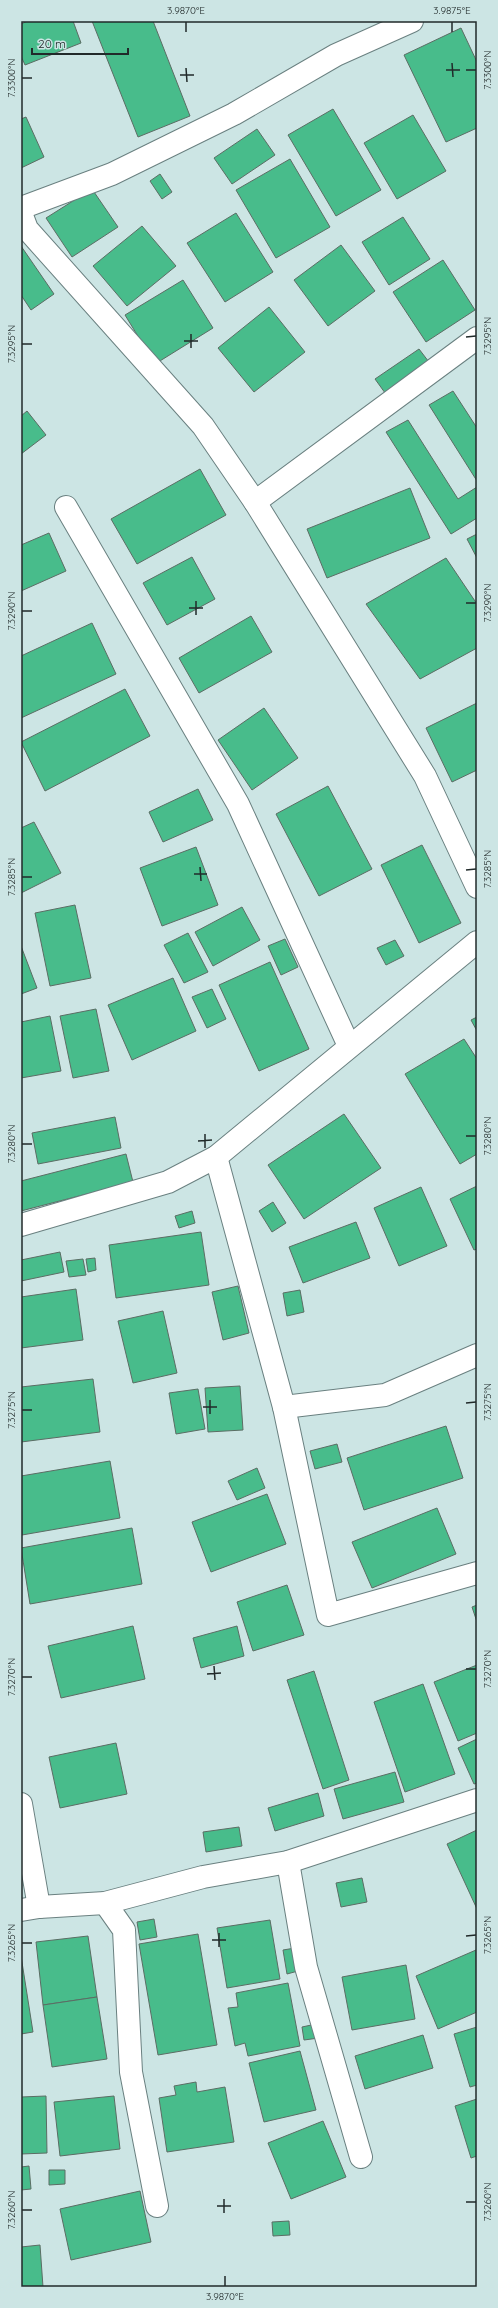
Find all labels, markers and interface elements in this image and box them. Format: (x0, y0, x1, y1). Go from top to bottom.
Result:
text: 3.9870°E (167, 4, 205, 17)
text: 3.9875°E (433, 4, 471, 17)
scale bar (32, 30, 128, 56)
text: 20 m (38, 36, 66, 51)
text: 7.3300°N (481, 50, 494, 90)
text: 7.3300°N (5, 58, 18, 98)
text: 7.3295°N (481, 317, 494, 355)
text: 7.3295°N (5, 325, 18, 363)
text: 7.3290°N (481, 583, 494, 623)
text: 7.3290°N (5, 591, 18, 631)
text: 7.3285°N (481, 850, 494, 888)
text: 7.3285°N (5, 858, 18, 896)
text: 7.3280°N (481, 1116, 494, 1156)
text: 7.3280°N (5, 1124, 18, 1164)
text: 7.3275°N (481, 1383, 494, 1421)
text: 7.3275°N (5, 1391, 18, 1429)
text: 7.3270°N (481, 1650, 494, 1688)
text: 7.3270°N (5, 1658, 18, 1696)
text: 7.3265°N (481, 1916, 494, 1954)
text: 7.3265°N (5, 1924, 18, 1962)
text: 7.3260°N (481, 2182, 494, 2222)
text: 7.3260°N (5, 2190, 18, 2230)
text: 3.9870°E (206, 2290, 244, 2303)

